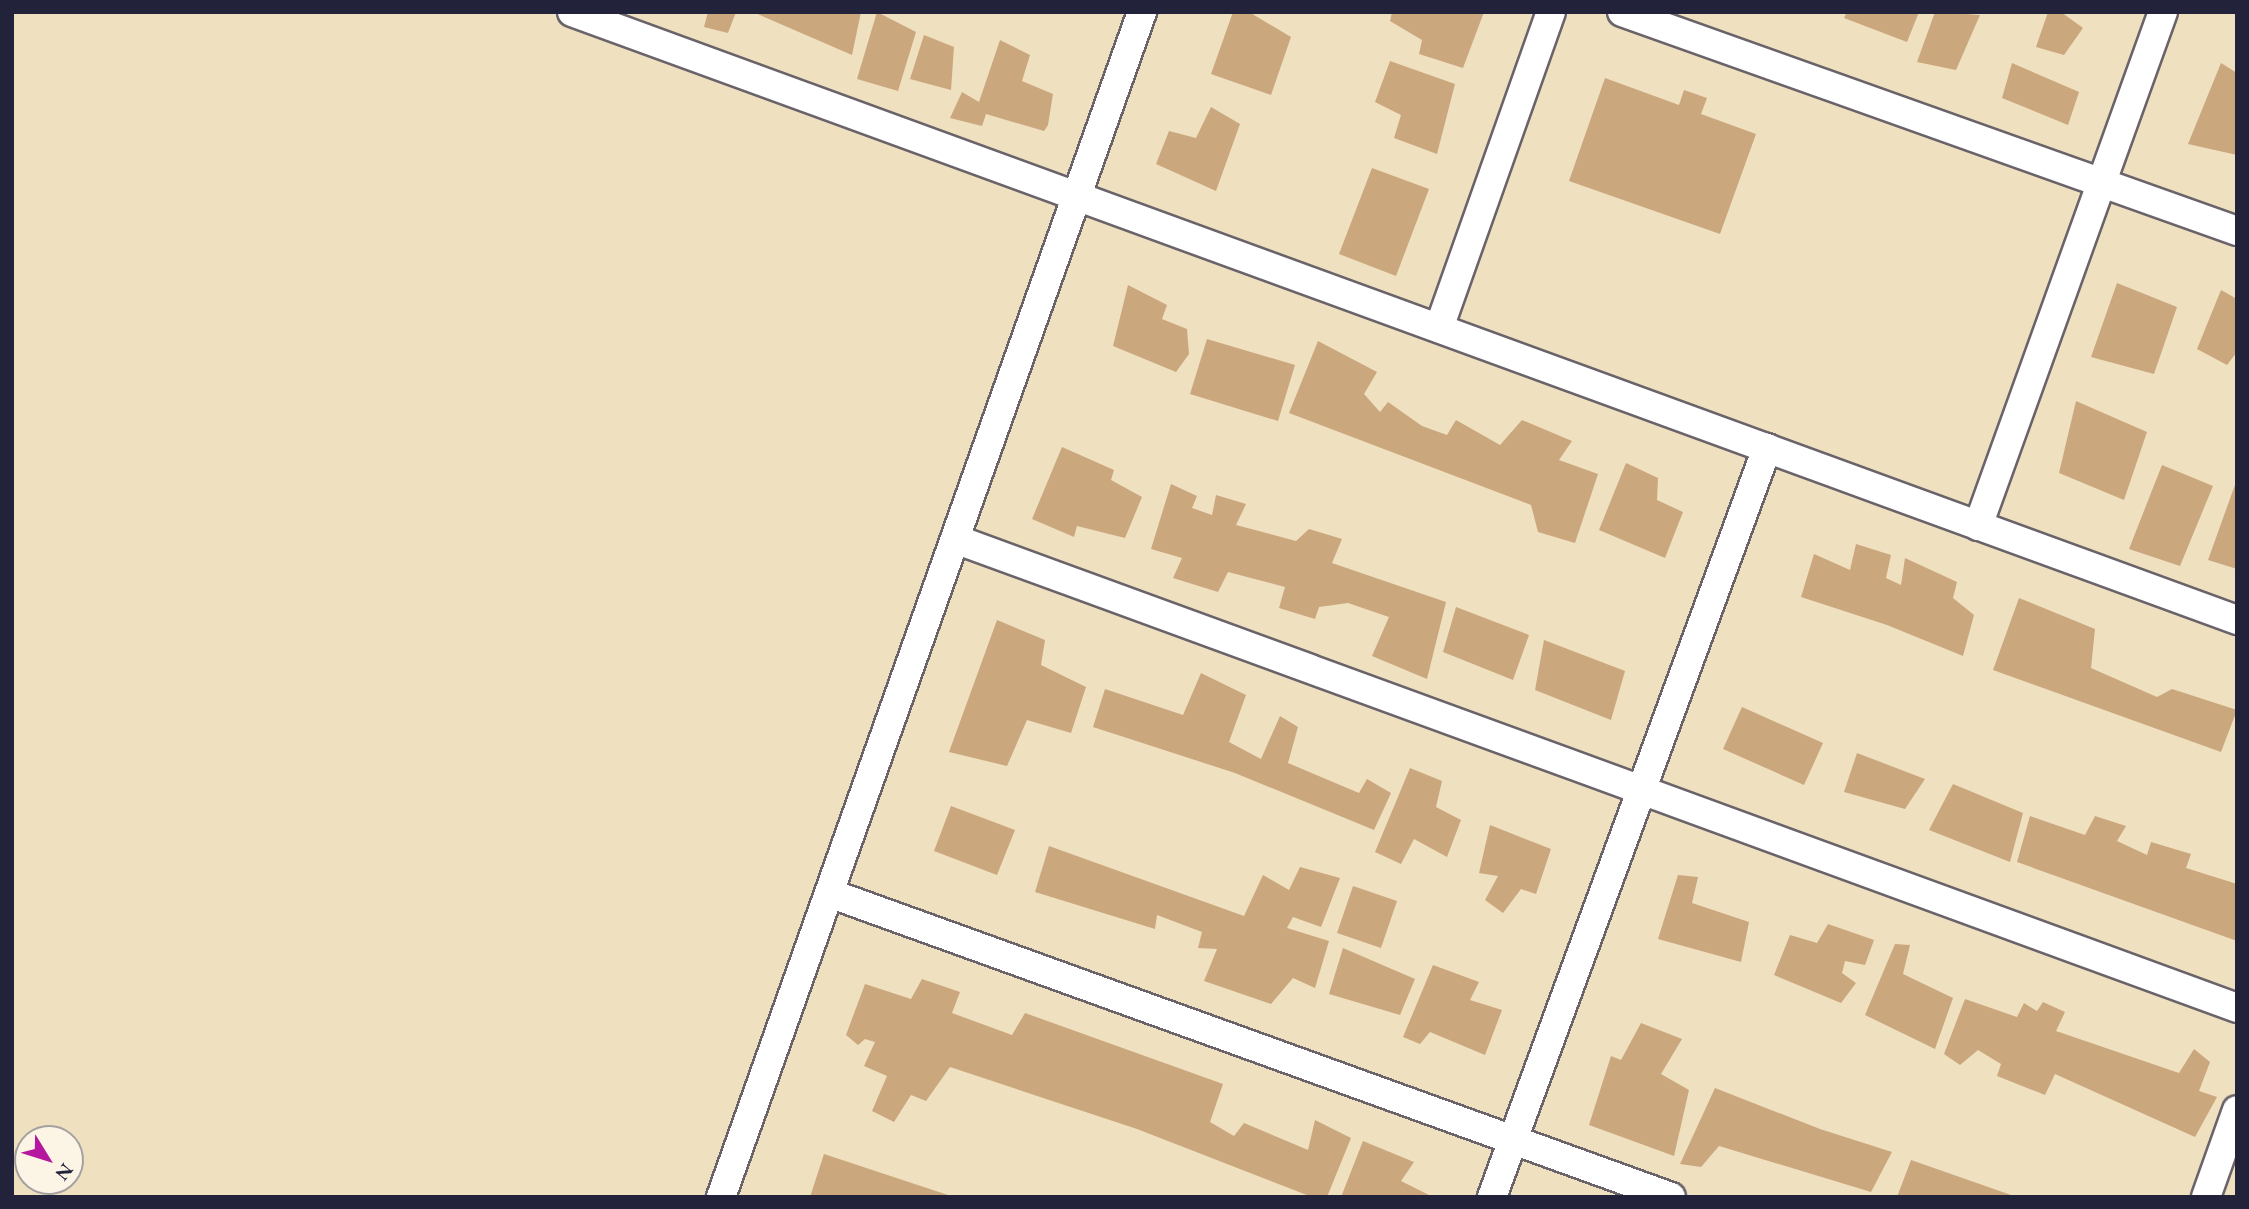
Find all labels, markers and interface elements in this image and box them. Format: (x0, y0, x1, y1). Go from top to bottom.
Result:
north arrow (14, 1125, 84, 1195)
text: N (50, 1158, 79, 1186)

